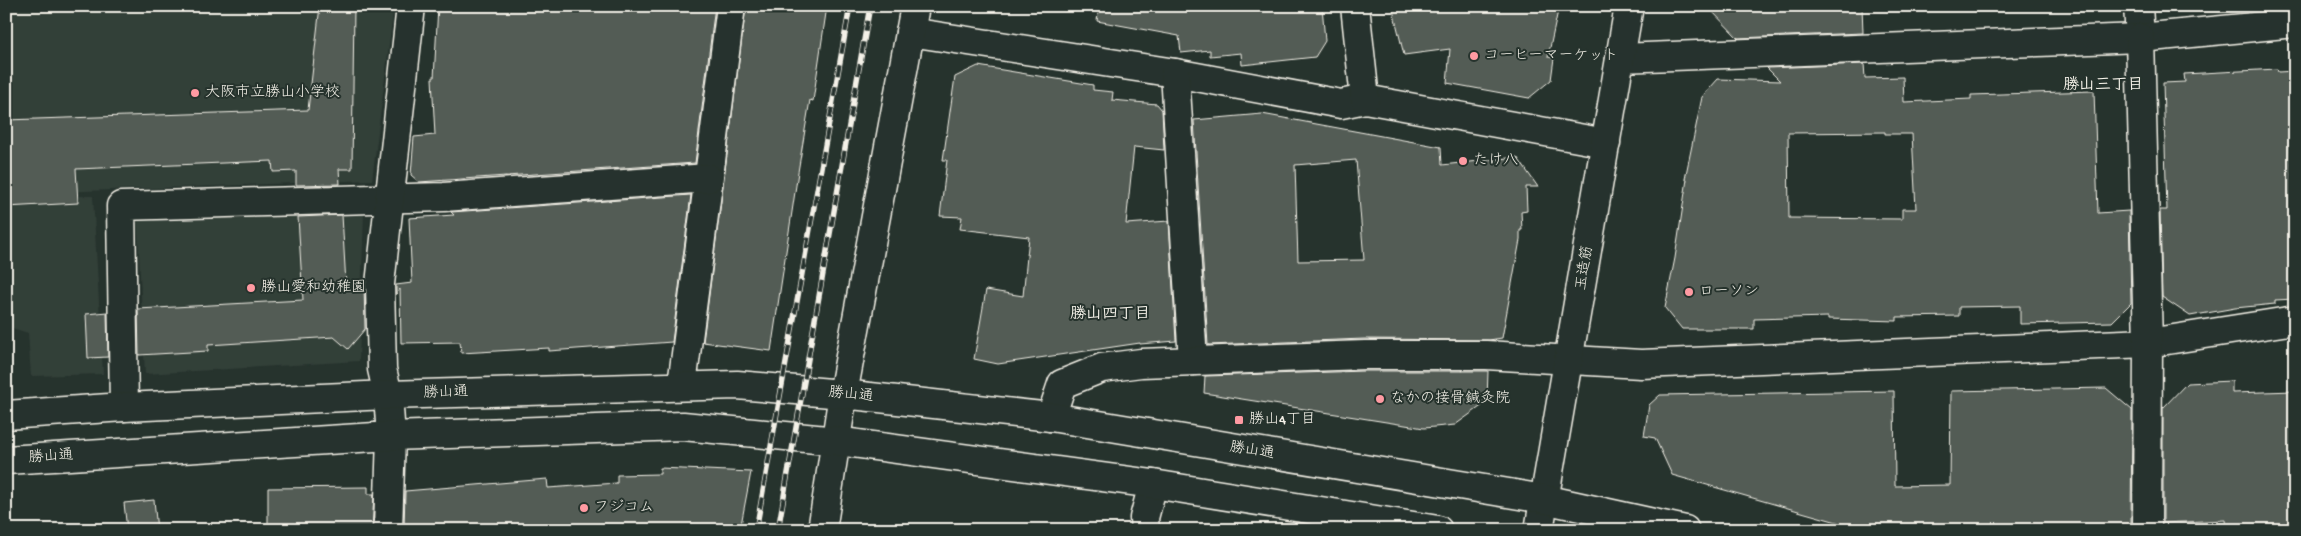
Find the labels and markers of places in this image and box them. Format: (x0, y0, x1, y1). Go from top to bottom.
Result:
place label: コーヒーマーケット (1484, 47, 1618, 65)
marker: コーヒーマーケット (1468, 50, 1480, 62)
place label: 大阪市立勝山小学校 (205, 83, 340, 102)
marker: 大阪市立勝山小学校 (189, 87, 201, 99)
place label: たけ八 (1473, 152, 1518, 170)
marker: たけ八 (1457, 155, 1469, 167)
place label: 勝山愛和幼稚園 (261, 278, 366, 297)
marker: 勝山愛和幼稚園 (245, 282, 257, 294)
place label: ローソン (1699, 283, 1759, 301)
marker: ローソン (1683, 286, 1695, 298)
place label: なかの接骨鍼灸院 (1390, 389, 1510, 408)
marker: なかの接骨鍼灸院 (1374, 393, 1386, 405)
place label: 勝山4丁目 (1249, 410, 1316, 429)
marker: 勝山4丁目 (1233, 414, 1245, 426)
place label: フジコム (594, 499, 654, 517)
marker: フジコム (578, 502, 590, 514)

